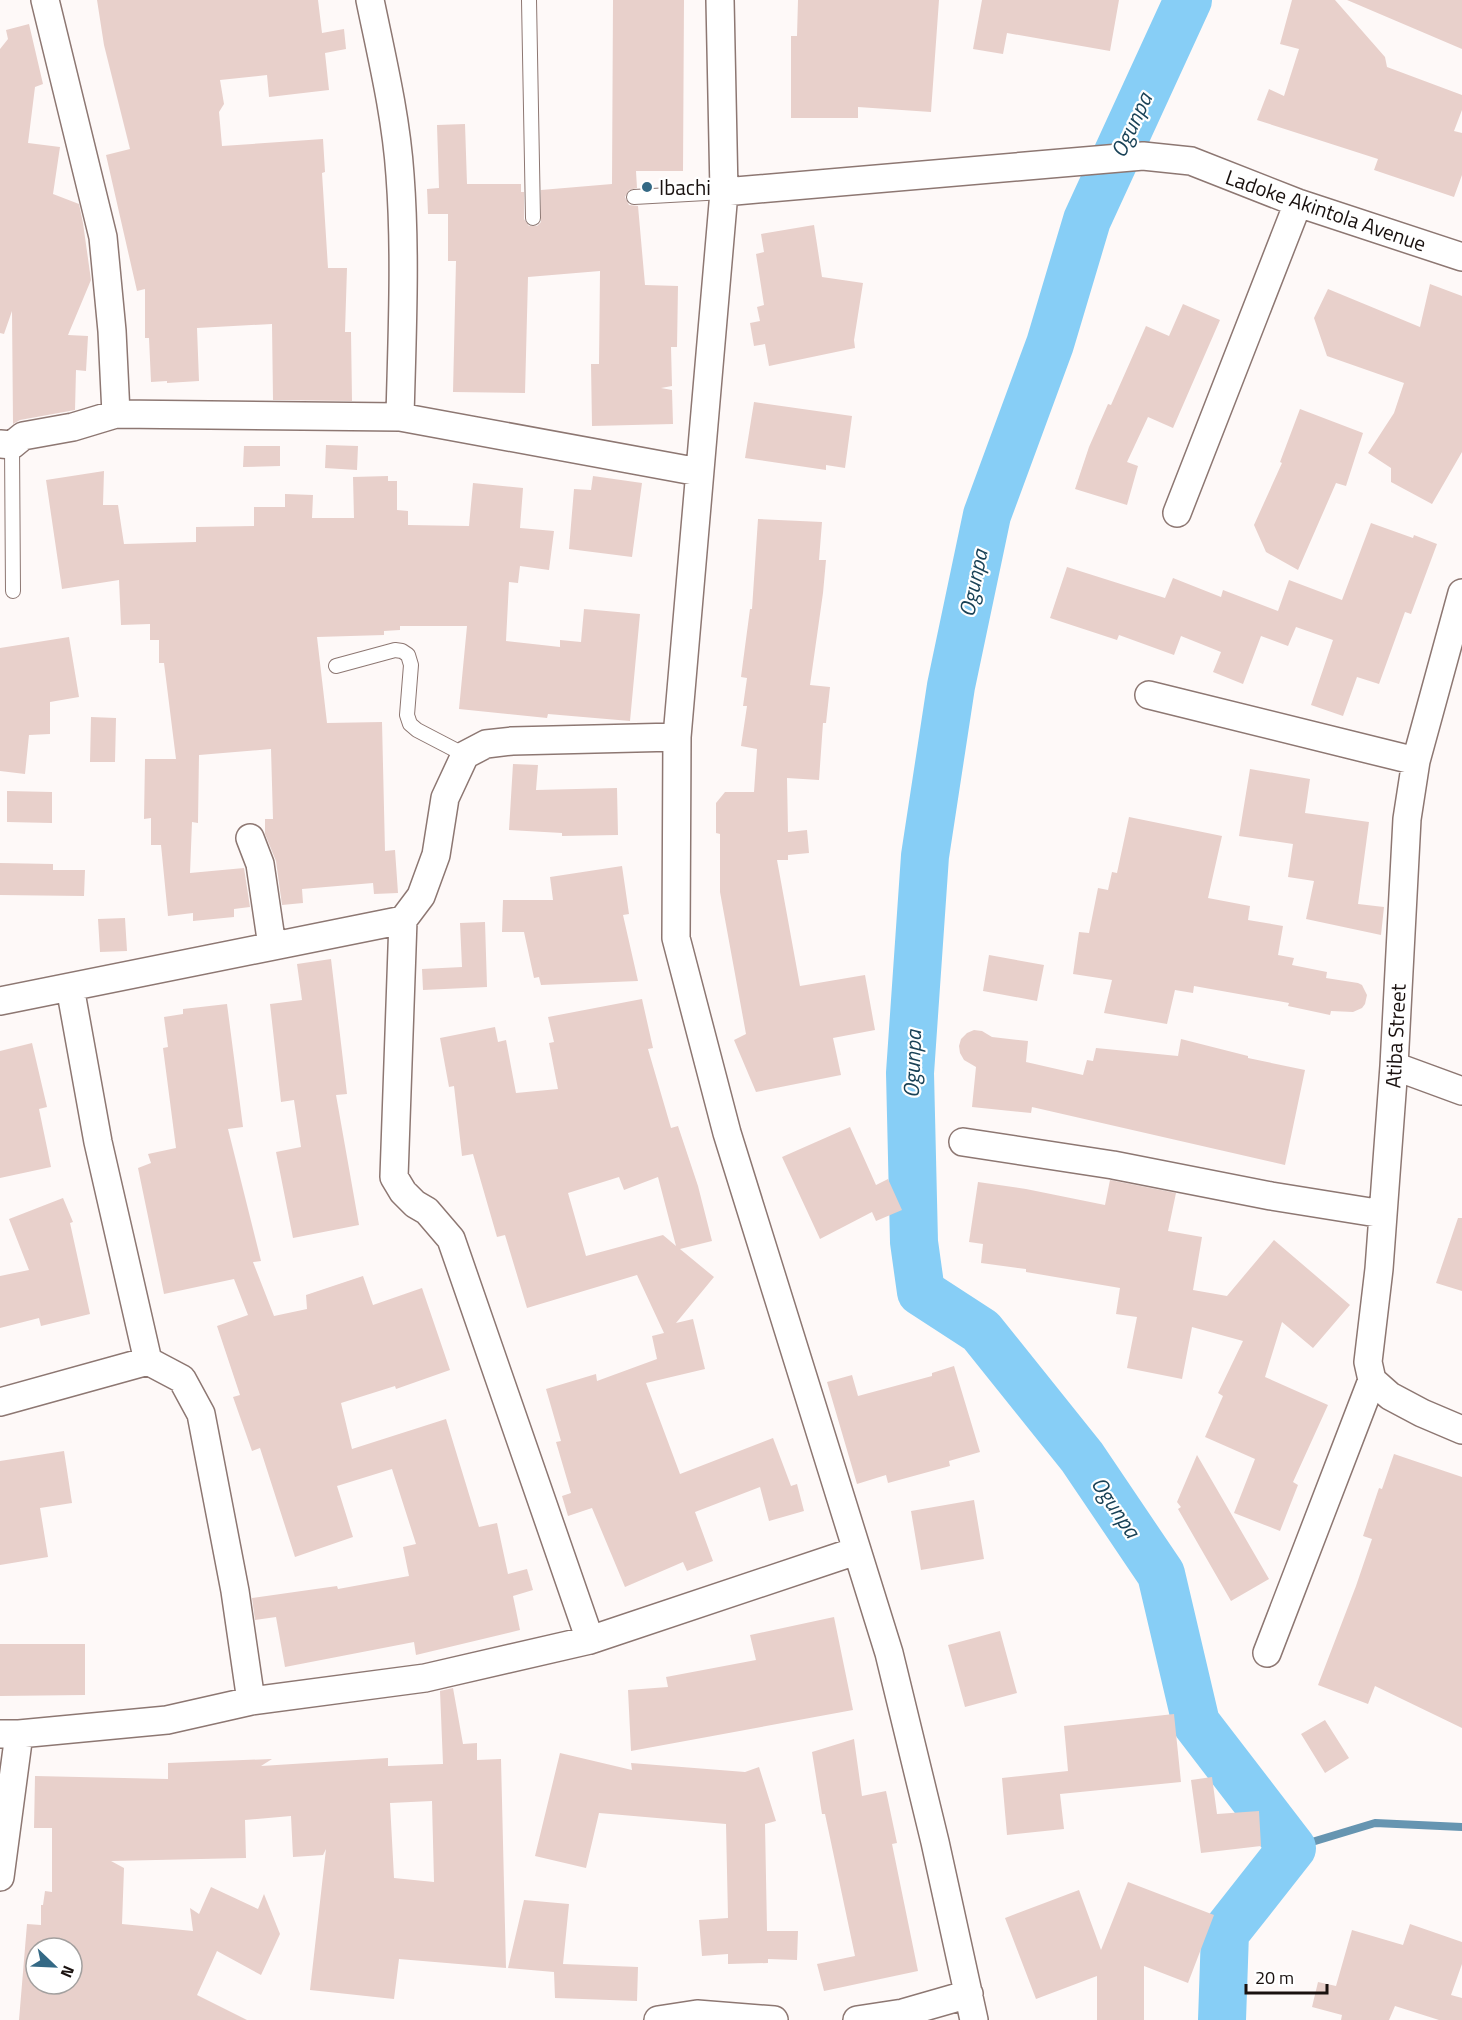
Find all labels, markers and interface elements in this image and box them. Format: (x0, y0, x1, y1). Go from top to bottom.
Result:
water label: Ogunpa (1101, 85, 1162, 163)
street label: Ladoke Akintola Avenue (1221, 161, 1431, 259)
place label: Ibachi (659, 171, 711, 203)
marker: Ibachi (640, 180, 654, 194)
water label: Ogunpa (949, 544, 997, 620)
street label: Atiba Street (1376, 982, 1414, 1089)
water label: Ogunpa (894, 1027, 930, 1099)
water label: Ogunpa (1083, 1469, 1150, 1546)
north arrow (24, 1936, 84, 1996)
scale bar (1246, 1957, 1327, 1995)
text: N (55, 1962, 81, 1982)
text: 20 m (1255, 1964, 1294, 1991)

